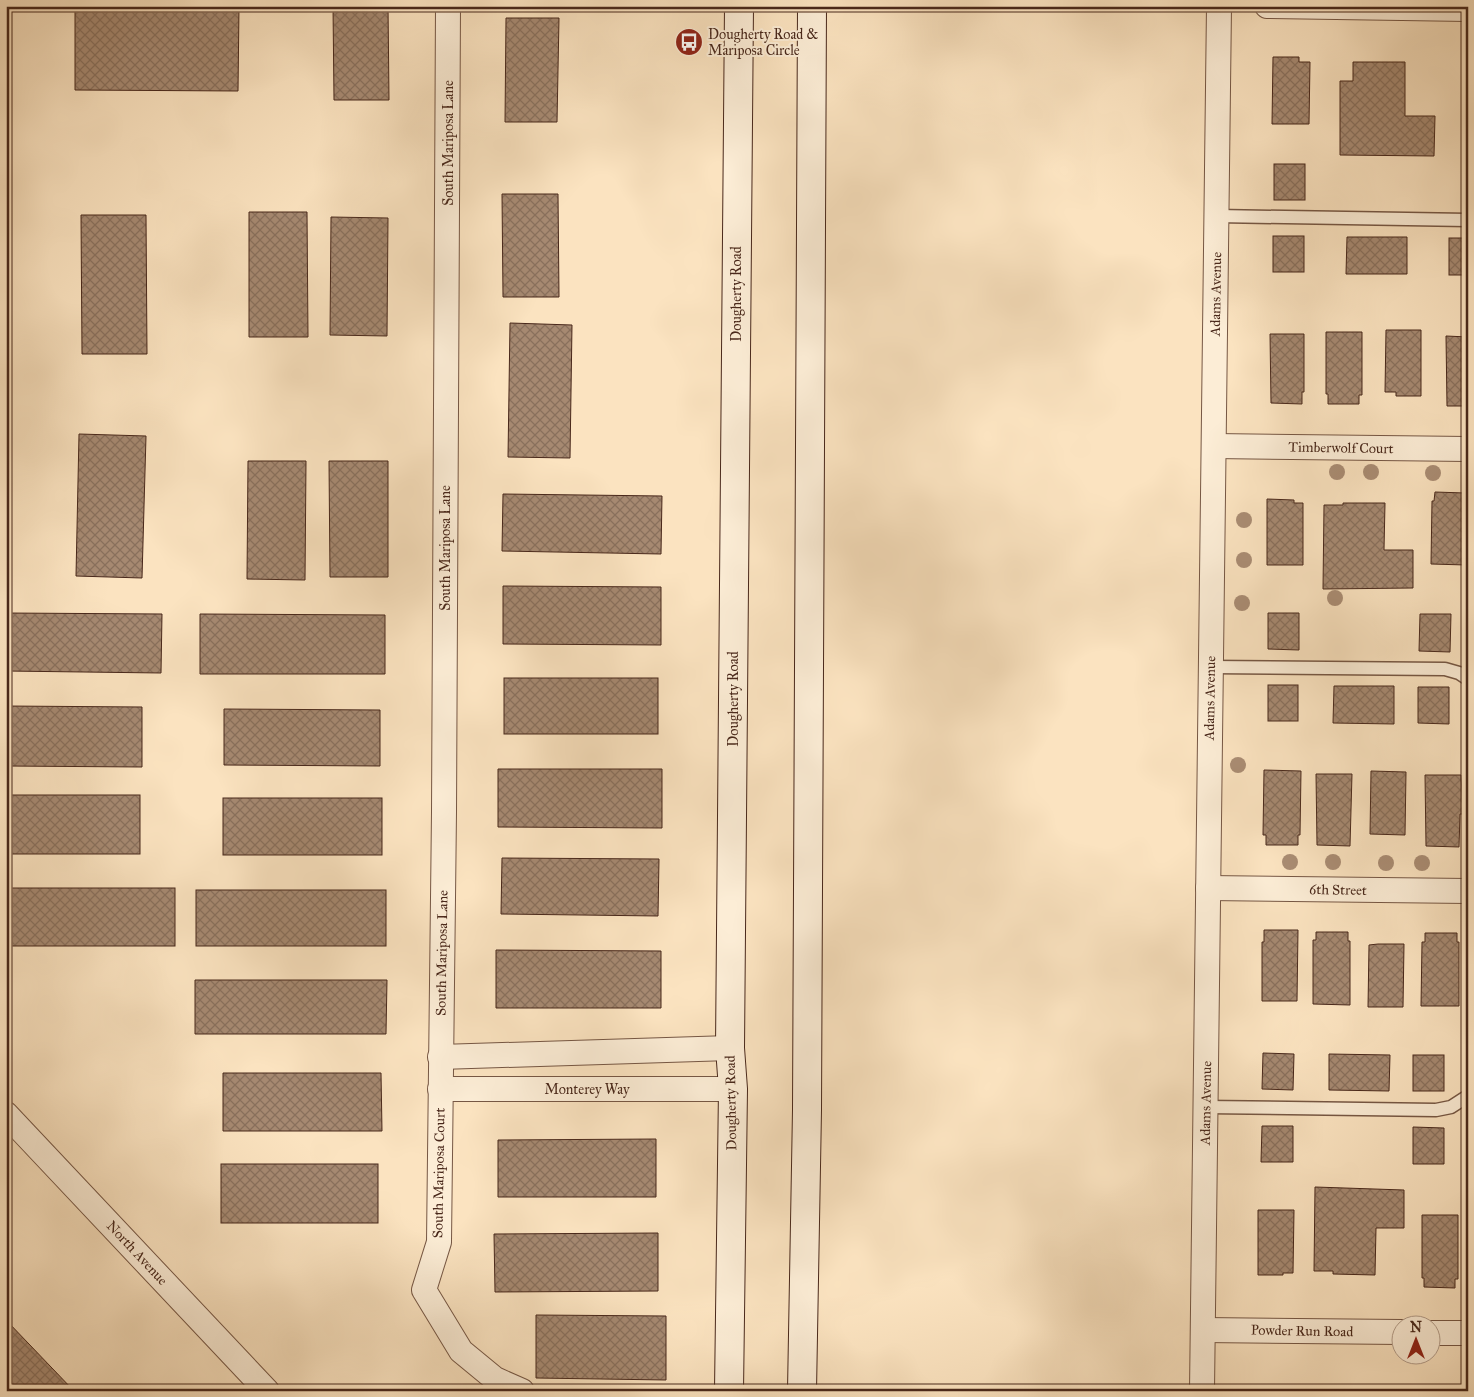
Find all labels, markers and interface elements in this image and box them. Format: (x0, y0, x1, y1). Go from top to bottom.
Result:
place label: Dougherty Road & Mariposa Circle (708, 26, 818, 59)
bus stop icon: Dougherty Road & Mariposa Circle (674, 27, 704, 57)
street label: South Mariposa Lane (440, 80, 457, 206)
street label: Dougherty Road (728, 246, 745, 342)
street label: Adams Avenue (1207, 252, 1225, 337)
street label: Timberwolf Court (1288, 439, 1394, 457)
street label: South Mariposa Lane (437, 485, 454, 611)
street label: Dougherty Road (725, 651, 742, 747)
street label: Adams Avenue (1201, 656, 1219, 741)
street label: 6th Street (1309, 881, 1367, 899)
street label: South Mariposa Lane (432, 890, 452, 1016)
street label: Dougherty Road (722, 1055, 740, 1151)
street label: Adams Avenue (1197, 1061, 1215, 1146)
street label: Monterey Way (544, 1081, 630, 1098)
street label: South Mariposa Court (429, 1108, 449, 1238)
street label: North Avenue (103, 1217, 171, 1289)
north arrow (1392, 1314, 1442, 1364)
text: N (1410, 1319, 1422, 1336)
street label: Powder Run Road (1251, 1322, 1353, 1340)

